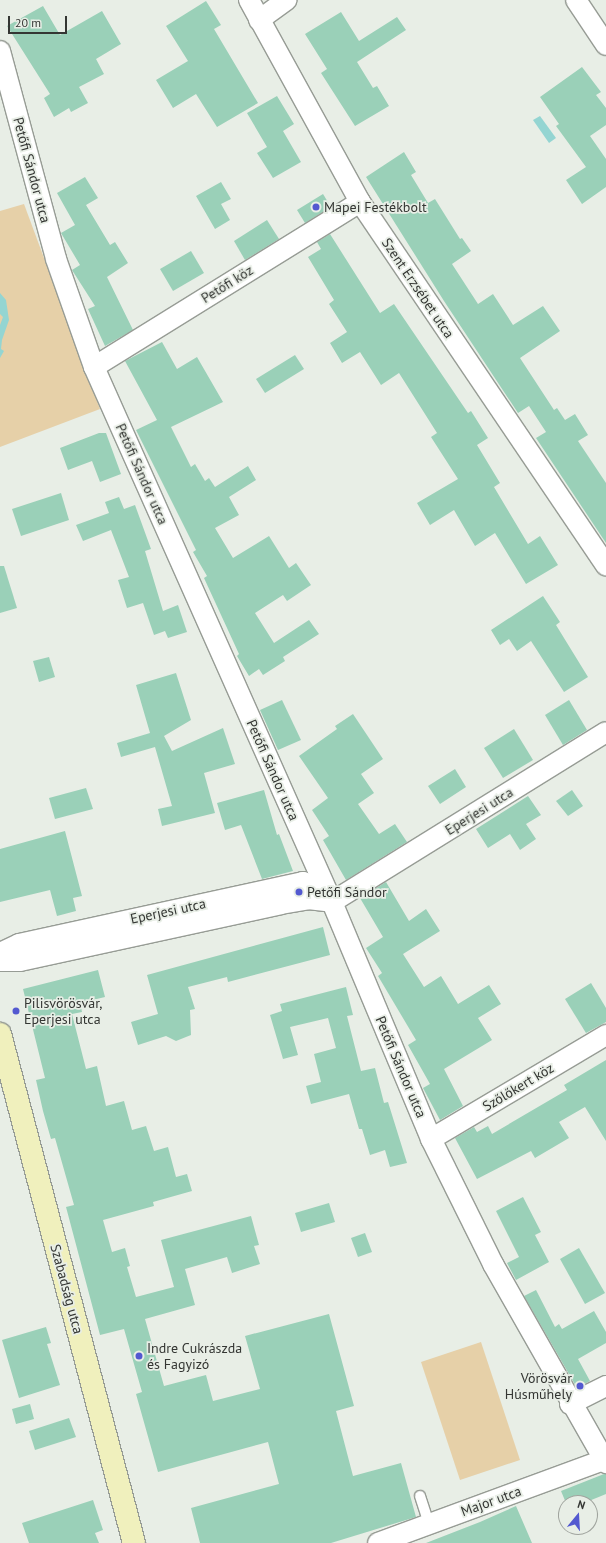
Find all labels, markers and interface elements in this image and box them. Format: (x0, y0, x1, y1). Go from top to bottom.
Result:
scale bar (10, 8, 69, 34)
text: 20 m (15, 15, 41, 30)
street label: Petőfi Sándor utca (10, 115, 54, 225)
place label: Mapei Festékbolt (324, 199, 427, 215)
marker: Mapei Festékbolt (311, 202, 321, 212)
street label: Szent Erzsébet utca (378, 235, 458, 341)
street label: Petőfi köz (198, 262, 256, 306)
street label: Petőfi Sándor utca (112, 421, 172, 527)
street label: Petőfi Sándor utca (243, 717, 303, 823)
street label: Eperjesi utca (442, 784, 516, 838)
place label: Petőfi Sándor (307, 884, 387, 900)
marker: Petőfi Sándor (294, 887, 304, 897)
street label: Eperjesi utca (129, 895, 207, 927)
place label: Pilisvörösvár, Eperjesi utca (24, 995, 102, 1028)
marker: Pilisvörösvár, Eperjesi utca (11, 1006, 21, 1016)
street label: Petőfi Sándor utca (372, 1014, 430, 1120)
street label: Szőlőkert köz (479, 1059, 557, 1115)
street label: Szabadság utca (47, 1242, 87, 1336)
place label: Indre Cukrászda és Fagyizó (147, 1340, 242, 1372)
marker: Indre Cukrászda és Fagyizó (134, 1351, 144, 1361)
place label: Vörösvár Húsműhely (505, 1370, 572, 1402)
marker: Vörösvár Húsműhely (575, 1381, 585, 1391)
street label: Major utca (458, 1482, 524, 1520)
north arrow (558, 1495, 598, 1535)
text: N (576, 1497, 587, 1512)

